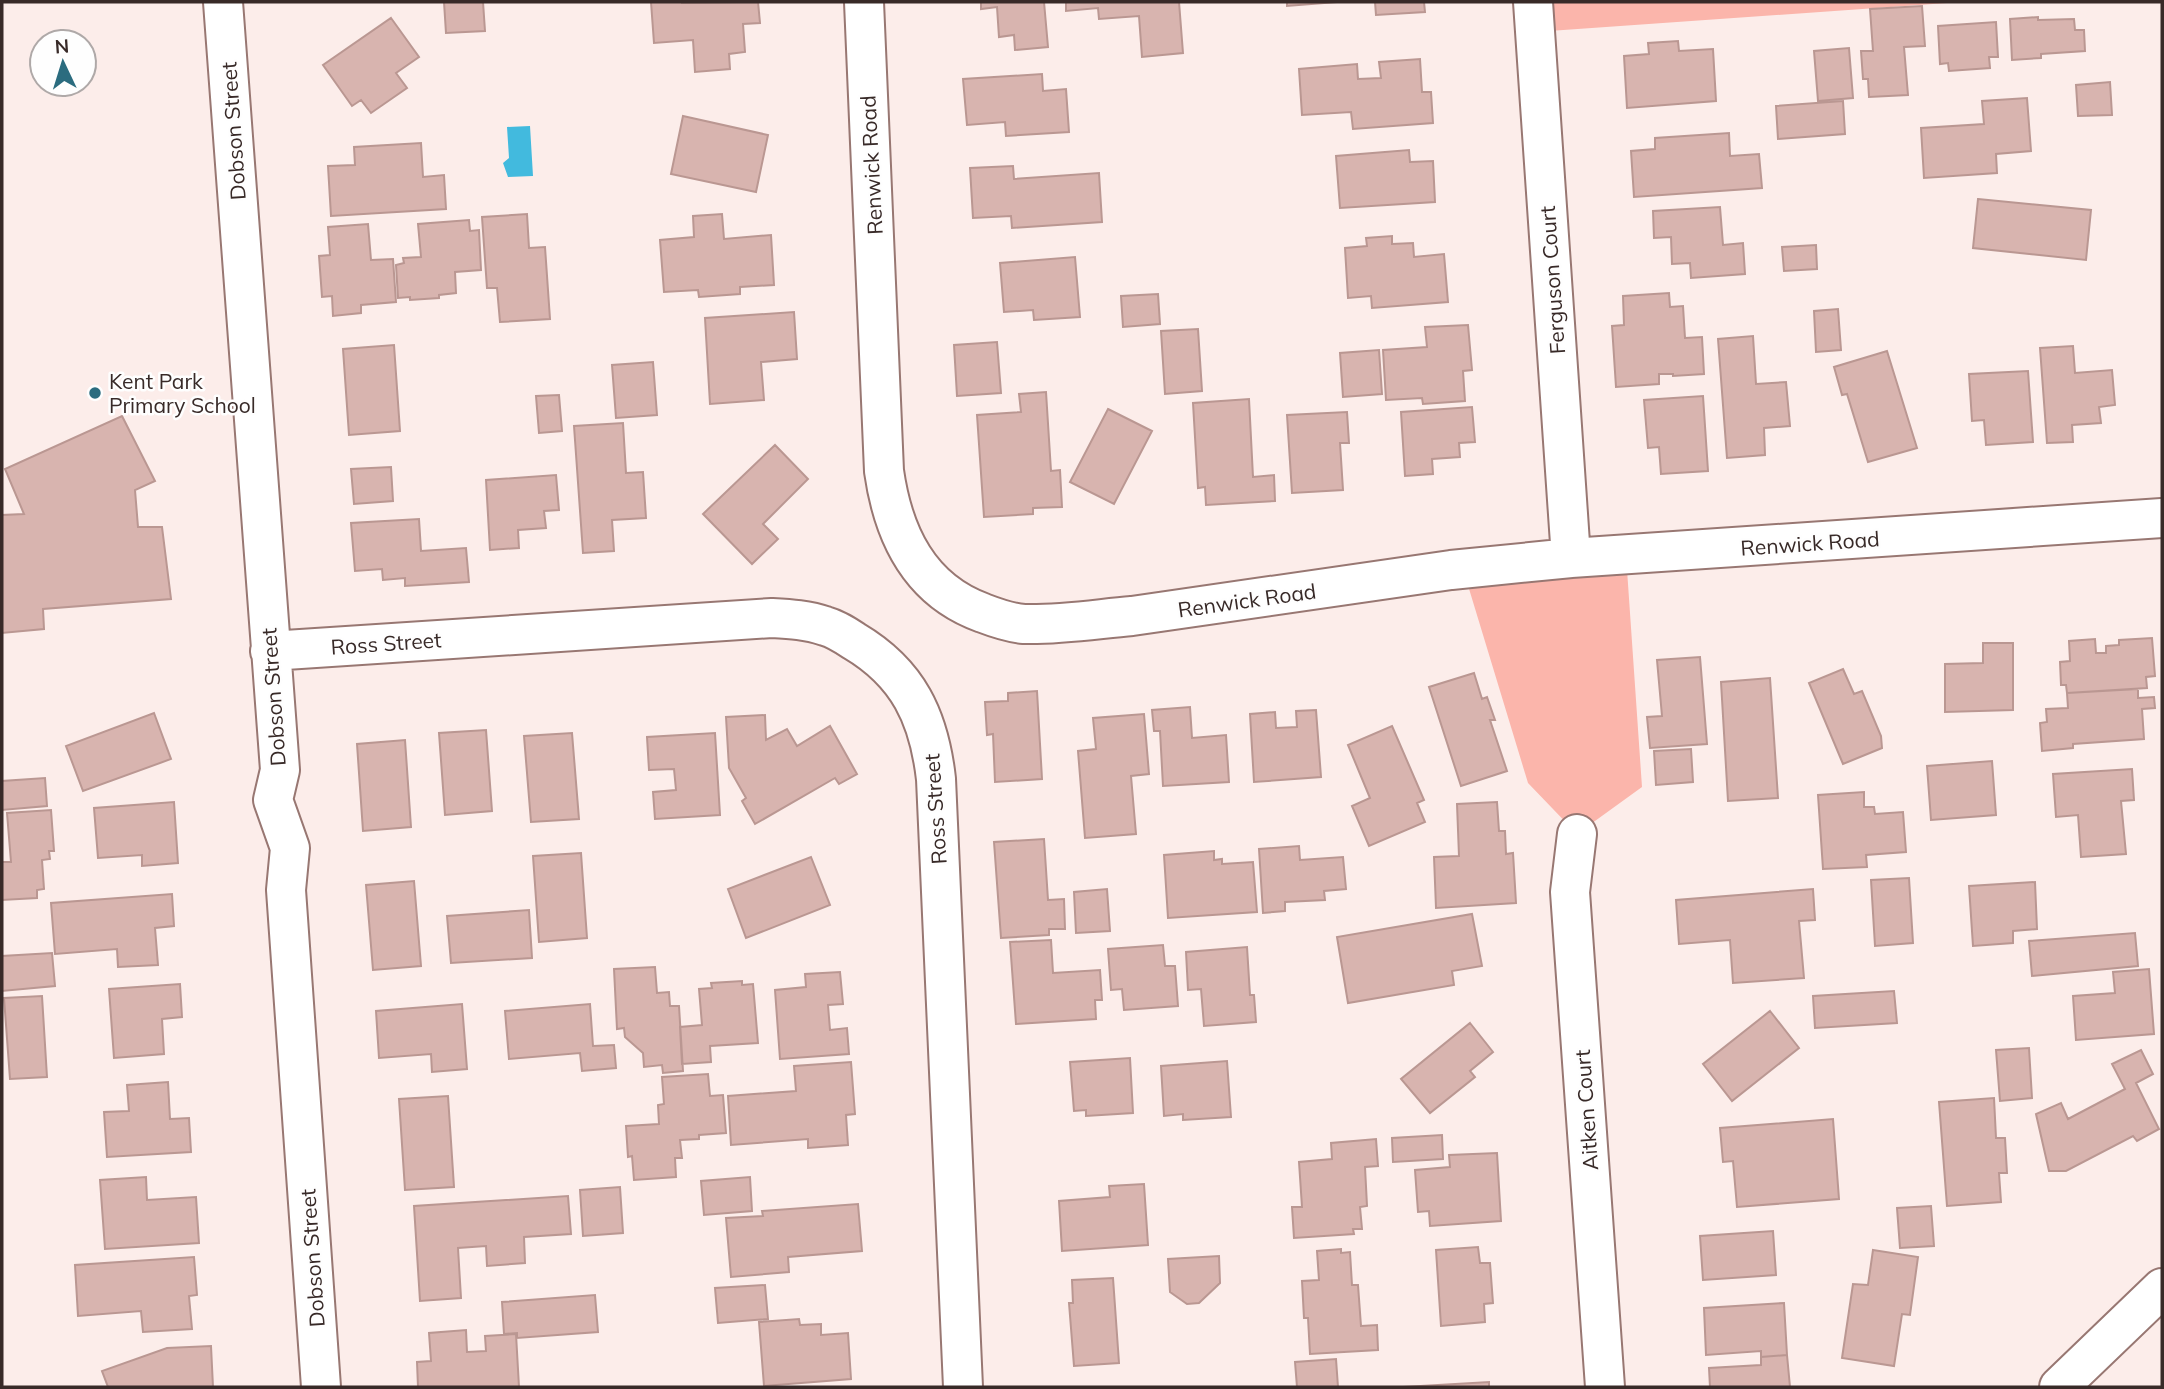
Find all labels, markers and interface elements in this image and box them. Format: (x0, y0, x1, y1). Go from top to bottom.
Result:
north arrow (28, 28, 98, 98)
text: N (54, 34, 70, 59)
street label: Dobson Street (215, 61, 251, 201)
street label: Renwick Road (854, 95, 888, 235)
street label: Ferguson Court (1534, 205, 1570, 355)
place label: Kent Park Primary School (109, 368, 256, 418)
marker: Kent Park Primary School (87, 385, 103, 401)
street label: Renwick Road (1740, 525, 1880, 561)
street label: Renwick Road (1176, 577, 1318, 623)
street label: Ross Street (330, 626, 442, 660)
street label: Dobson Street (255, 627, 291, 767)
street label: Ross Street (918, 753, 952, 865)
street label: Aitken Court (1569, 1049, 1603, 1171)
street label: Dobson Street (294, 1188, 330, 1328)

